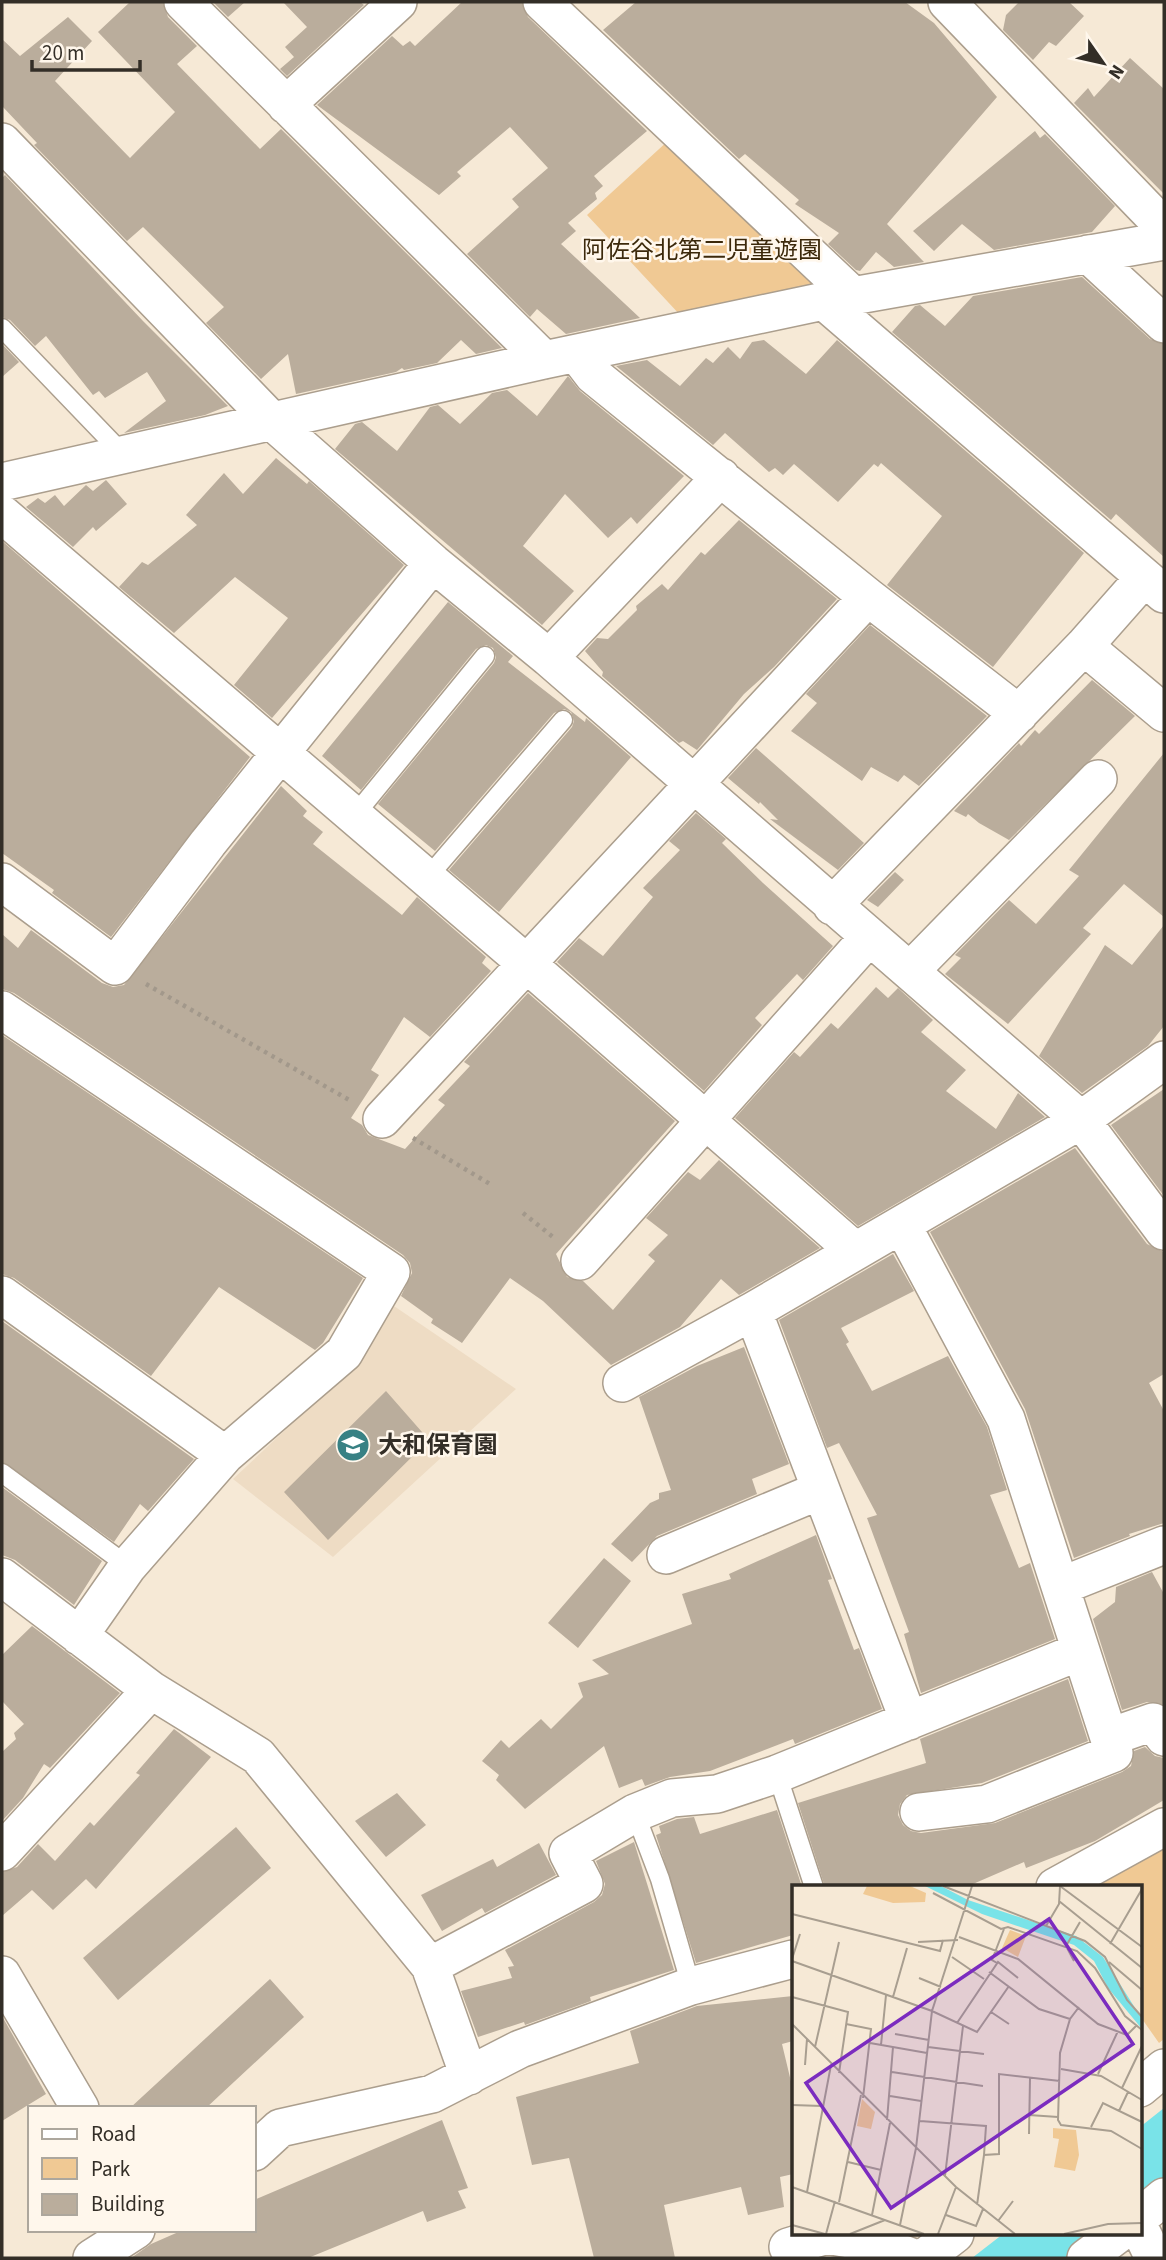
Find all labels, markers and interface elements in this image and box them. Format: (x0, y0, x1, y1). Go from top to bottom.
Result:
scale bar (32, 28, 140, 72)
north arrow (1068, 28, 1138, 98)
text: 20 m (42, 38, 84, 68)
text: N (1101, 59, 1131, 84)
park label: 阿佐谷北第二児童遊園 (582, 233, 822, 268)
school or university icon: 大和保育園 (334, 1426, 372, 1464)
place label: 大和保育園 (378, 1428, 498, 1463)
inset map (792, 1885, 1142, 2236)
legend (28, 2106, 256, 2232)
text: Road (91, 2119, 136, 2149)
text: Park (91, 2154, 131, 2184)
text: Building (91, 2189, 165, 2219)

